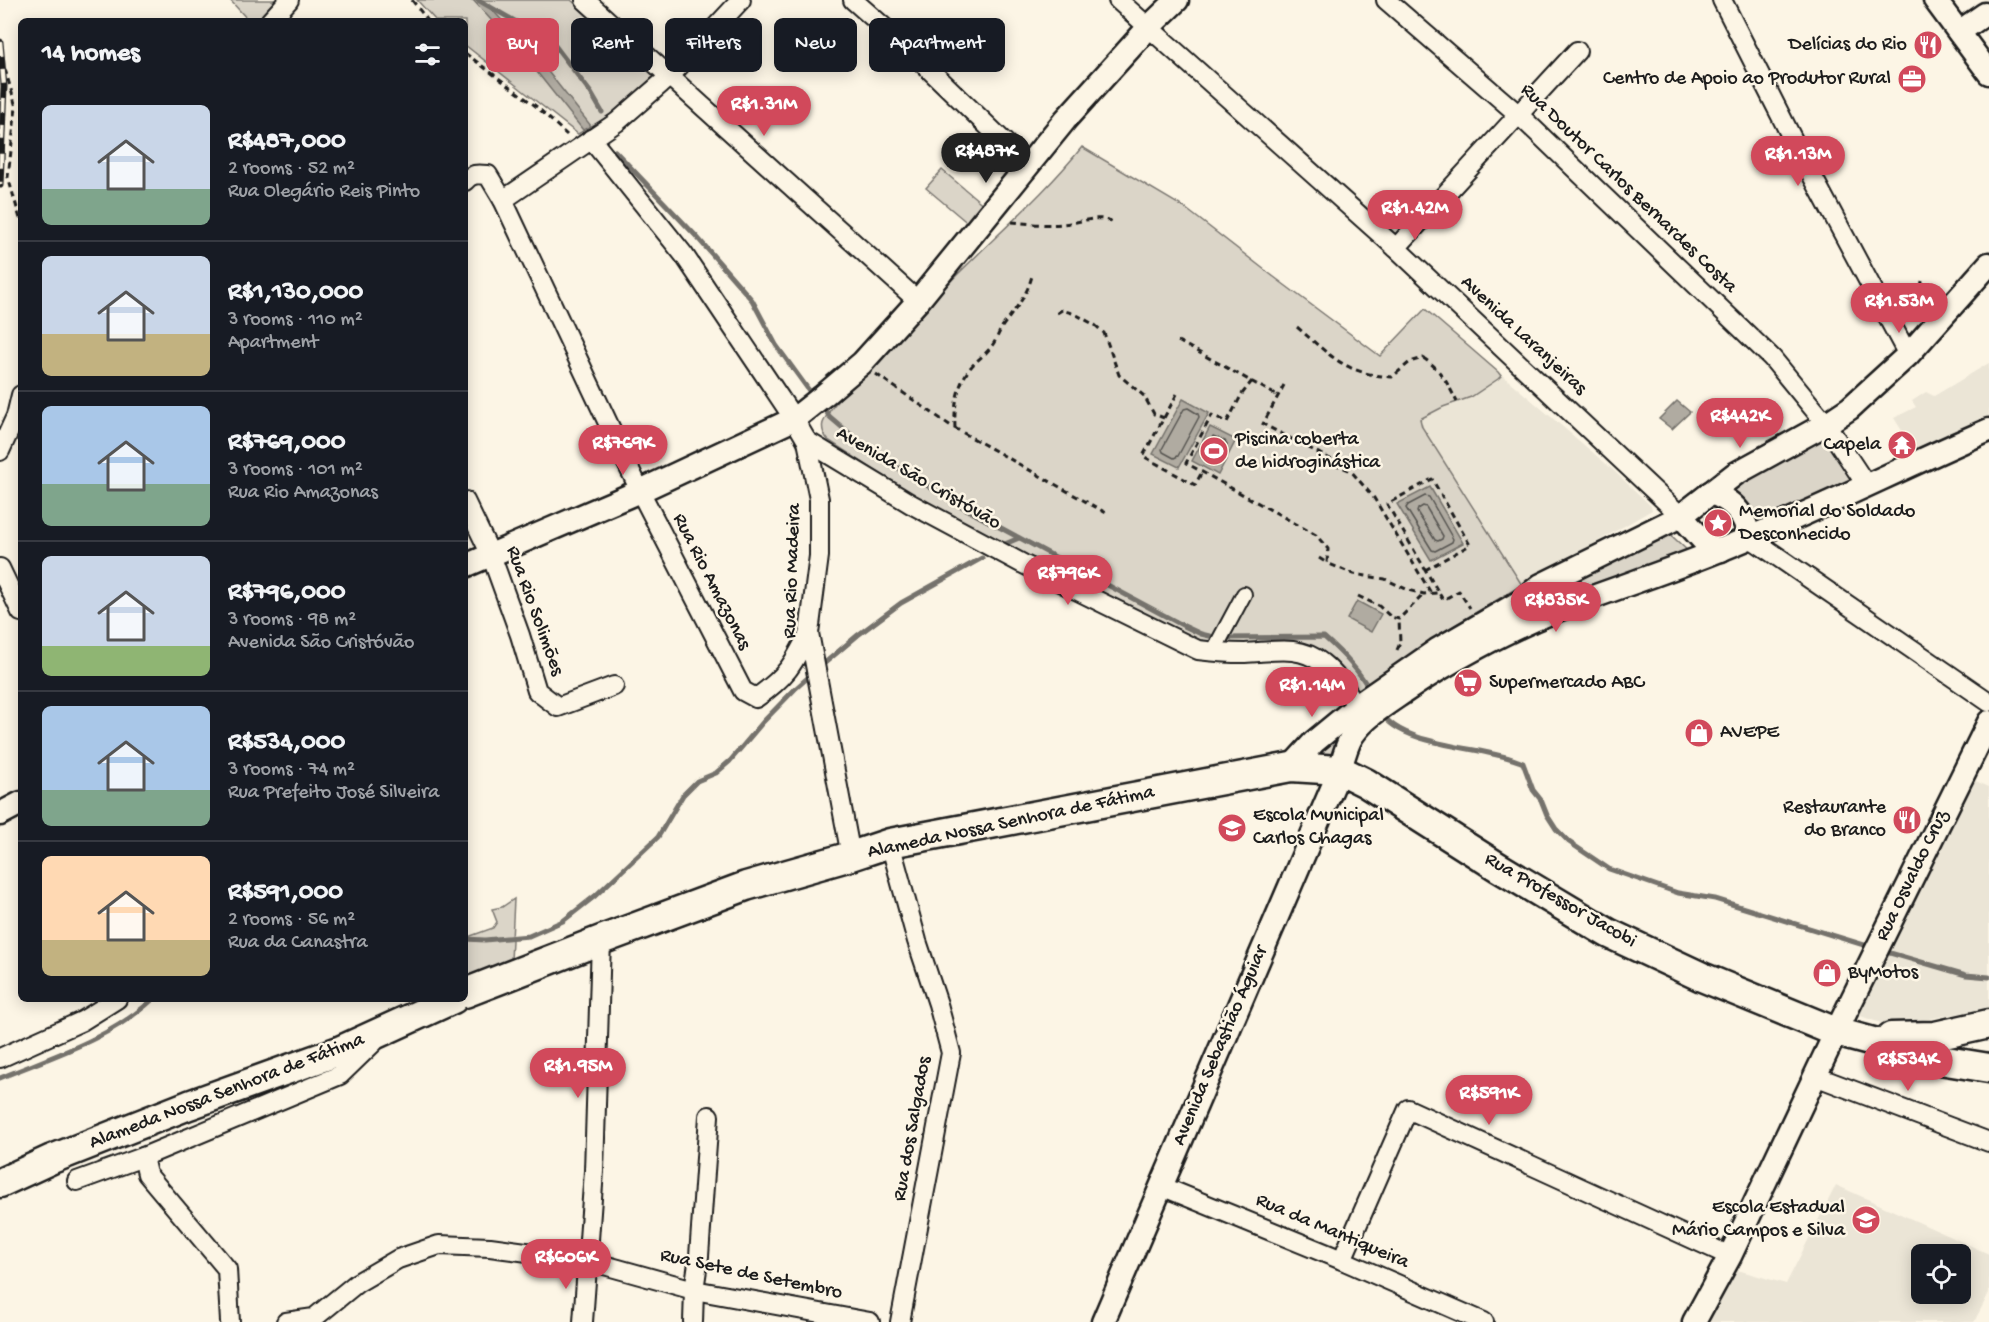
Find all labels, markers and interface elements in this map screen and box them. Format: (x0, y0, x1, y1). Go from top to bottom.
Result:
chip: Buy (486, 18, 559, 72)
chip: Rent (571, 18, 653, 72)
chip: Filters (665, 18, 762, 72)
chip: New (774, 18, 857, 72)
chip: Apartment (869, 18, 1005, 72)
restaurant icon: Delícias do Rio (1912, 29, 1944, 61)
place label: Delícias do Rio (1787, 34, 1907, 57)
icon: filters (411, 38, 444, 71)
text: 14 homes (42, 39, 140, 70)
office icon: Centro de Apoio ao Produtor Rural (1896, 63, 1928, 95)
place label: Centro de Apoio ao Produtor Rural (1603, 68, 1891, 91)
street label: Rua Doutor Carlos Bernardes Costa (1515, 79, 1742, 299)
pin: R$1.31M (709, 86, 819, 137)
text: R$1.31M (731, 94, 797, 117)
text: R$487,000 (228, 127, 346, 158)
icon: home (90, 129, 162, 201)
pin: R$487K (937, 133, 1035, 184)
pin: R$1.13M (1743, 136, 1853, 187)
text: R$487K (955, 141, 1017, 164)
text: R$1.13M (1765, 144, 1831, 167)
text: 2 rooms · 52 m² (228, 158, 355, 181)
text: Rua Olegário Reis Pinto (228, 181, 420, 204)
pin: R$1.42M (1360, 190, 1470, 241)
text: R$1.42M (1382, 198, 1448, 221)
street label: Avenida Laranjeiras (1455, 272, 1591, 401)
text: R$1,130,000 (228, 278, 363, 309)
icon: home (90, 280, 162, 352)
pin: R$1.53M (1844, 283, 1954, 334)
text: R$1.53M (1865, 291, 1933, 314)
text: 3 rooms · 110 m² (228, 309, 363, 332)
text: Apartment (228, 332, 318, 355)
pin: R$442K (1691, 398, 1789, 449)
text: R$442K (1710, 406, 1770, 429)
street label: Avenida São Cristóvão (832, 422, 1004, 536)
pin: R$769K (574, 425, 672, 476)
text: R$769,000 (228, 428, 345, 459)
place label: Piscina coberta de hidroginástica (1234, 429, 1381, 475)
temple icon: Capela (1886, 429, 1918, 461)
icon: home (90, 430, 162, 502)
text: R$769K (592, 433, 654, 456)
place label: Capela (1823, 434, 1882, 457)
sports icon: Piscina coberta de hidroginástica (1198, 435, 1230, 467)
text: 3 rooms · 101 m² (228, 459, 363, 482)
text: Rua Rio Amazonas (228, 482, 378, 505)
place label: Memorial do Soldado Desconhecido (1737, 501, 1915, 547)
street label: Rua Rio Madeira (779, 502, 807, 639)
place icon: Memorial do Soldado Desconhecido (1702, 507, 1734, 539)
street label: Rua Rio Amazonas (667, 510, 756, 655)
street label: Rua Rio Solimões (500, 543, 568, 680)
pin: R$796K (1019, 555, 1117, 606)
text: R$796K (1037, 563, 1099, 586)
text: R$796,000 (228, 578, 345, 609)
icon: home (90, 580, 162, 652)
pin: R$835K (1507, 582, 1605, 633)
text: R$835K (1525, 590, 1587, 613)
text: 3 rooms · 98 m² (228, 609, 356, 632)
text: Avenida São Cristóvão (228, 632, 414, 655)
pin: R$1.14M (1257, 667, 1367, 718)
supermarket icon: Supermercado ABC (1452, 667, 1484, 699)
place label: Supermercado ABC (1489, 672, 1645, 695)
text: R$1.14M (1279, 675, 1345, 698)
shop icon: AVEPE (1683, 717, 1715, 749)
place label: AVEPE (1720, 722, 1780, 745)
text: R$534,000 (228, 728, 345, 759)
icon: home (90, 730, 162, 802)
text: 3 rooms · 74 m² (228, 759, 355, 782)
street label: Alameda Nossa Senhora de Fátima (866, 781, 1157, 865)
text: Rua Prefeito José Silveira (228, 782, 439, 805)
place label: Restaurante do Branco (1783, 797, 1887, 843)
restaurant icon: Restaurante do Branco (1891, 804, 1923, 836)
place label: Escola Municipal Carlos Chagas (1253, 805, 1384, 851)
street label: Rua Osvaldo Cruz (1871, 806, 1955, 945)
school or university icon: Escola Municipal Carlos Chagas (1216, 812, 1248, 844)
street label: Rua Professor Jacobi (1480, 848, 1640, 954)
text: R$591,000 (228, 878, 343, 909)
icon: home (90, 880, 162, 952)
text: 2 rooms · 56 m² (228, 909, 355, 932)
text: Rua da Canastra (228, 932, 368, 955)
street label: Avenida Sebastião Águiar (1167, 940, 1274, 1149)
shop icon: ByMotos (1811, 957, 1843, 989)
place label: ByMotos (1847, 962, 1919, 985)
street label: Alameda Nossa Senhora de Fátima (86, 1029, 368, 1155)
pin: R$534K (1859, 1041, 1957, 1092)
pin: R$1.95M (523, 1048, 633, 1099)
text: R$534K (1878, 1049, 1938, 1072)
street label: Rua dos Salgados (889, 1054, 937, 1203)
text: R$1.95M (544, 1056, 612, 1079)
pin: R$591K (1440, 1075, 1538, 1126)
text: R$591K (1459, 1083, 1519, 1106)
street label: Rua da Mantiqueira (1252, 1189, 1413, 1275)
place label: Escola Estadual Mário Campos e Silva (1672, 1197, 1846, 1243)
school or university icon: Escola Estadual Mário Campos e Silva (1850, 1204, 1882, 1236)
pin: R$606K (517, 1239, 615, 1290)
street label: Rua Sete de Setembro (658, 1244, 844, 1306)
map controls (1911, 1244, 1971, 1304)
button: locate (1911, 1244, 1971, 1304)
text: R$606K (535, 1247, 597, 1270)

